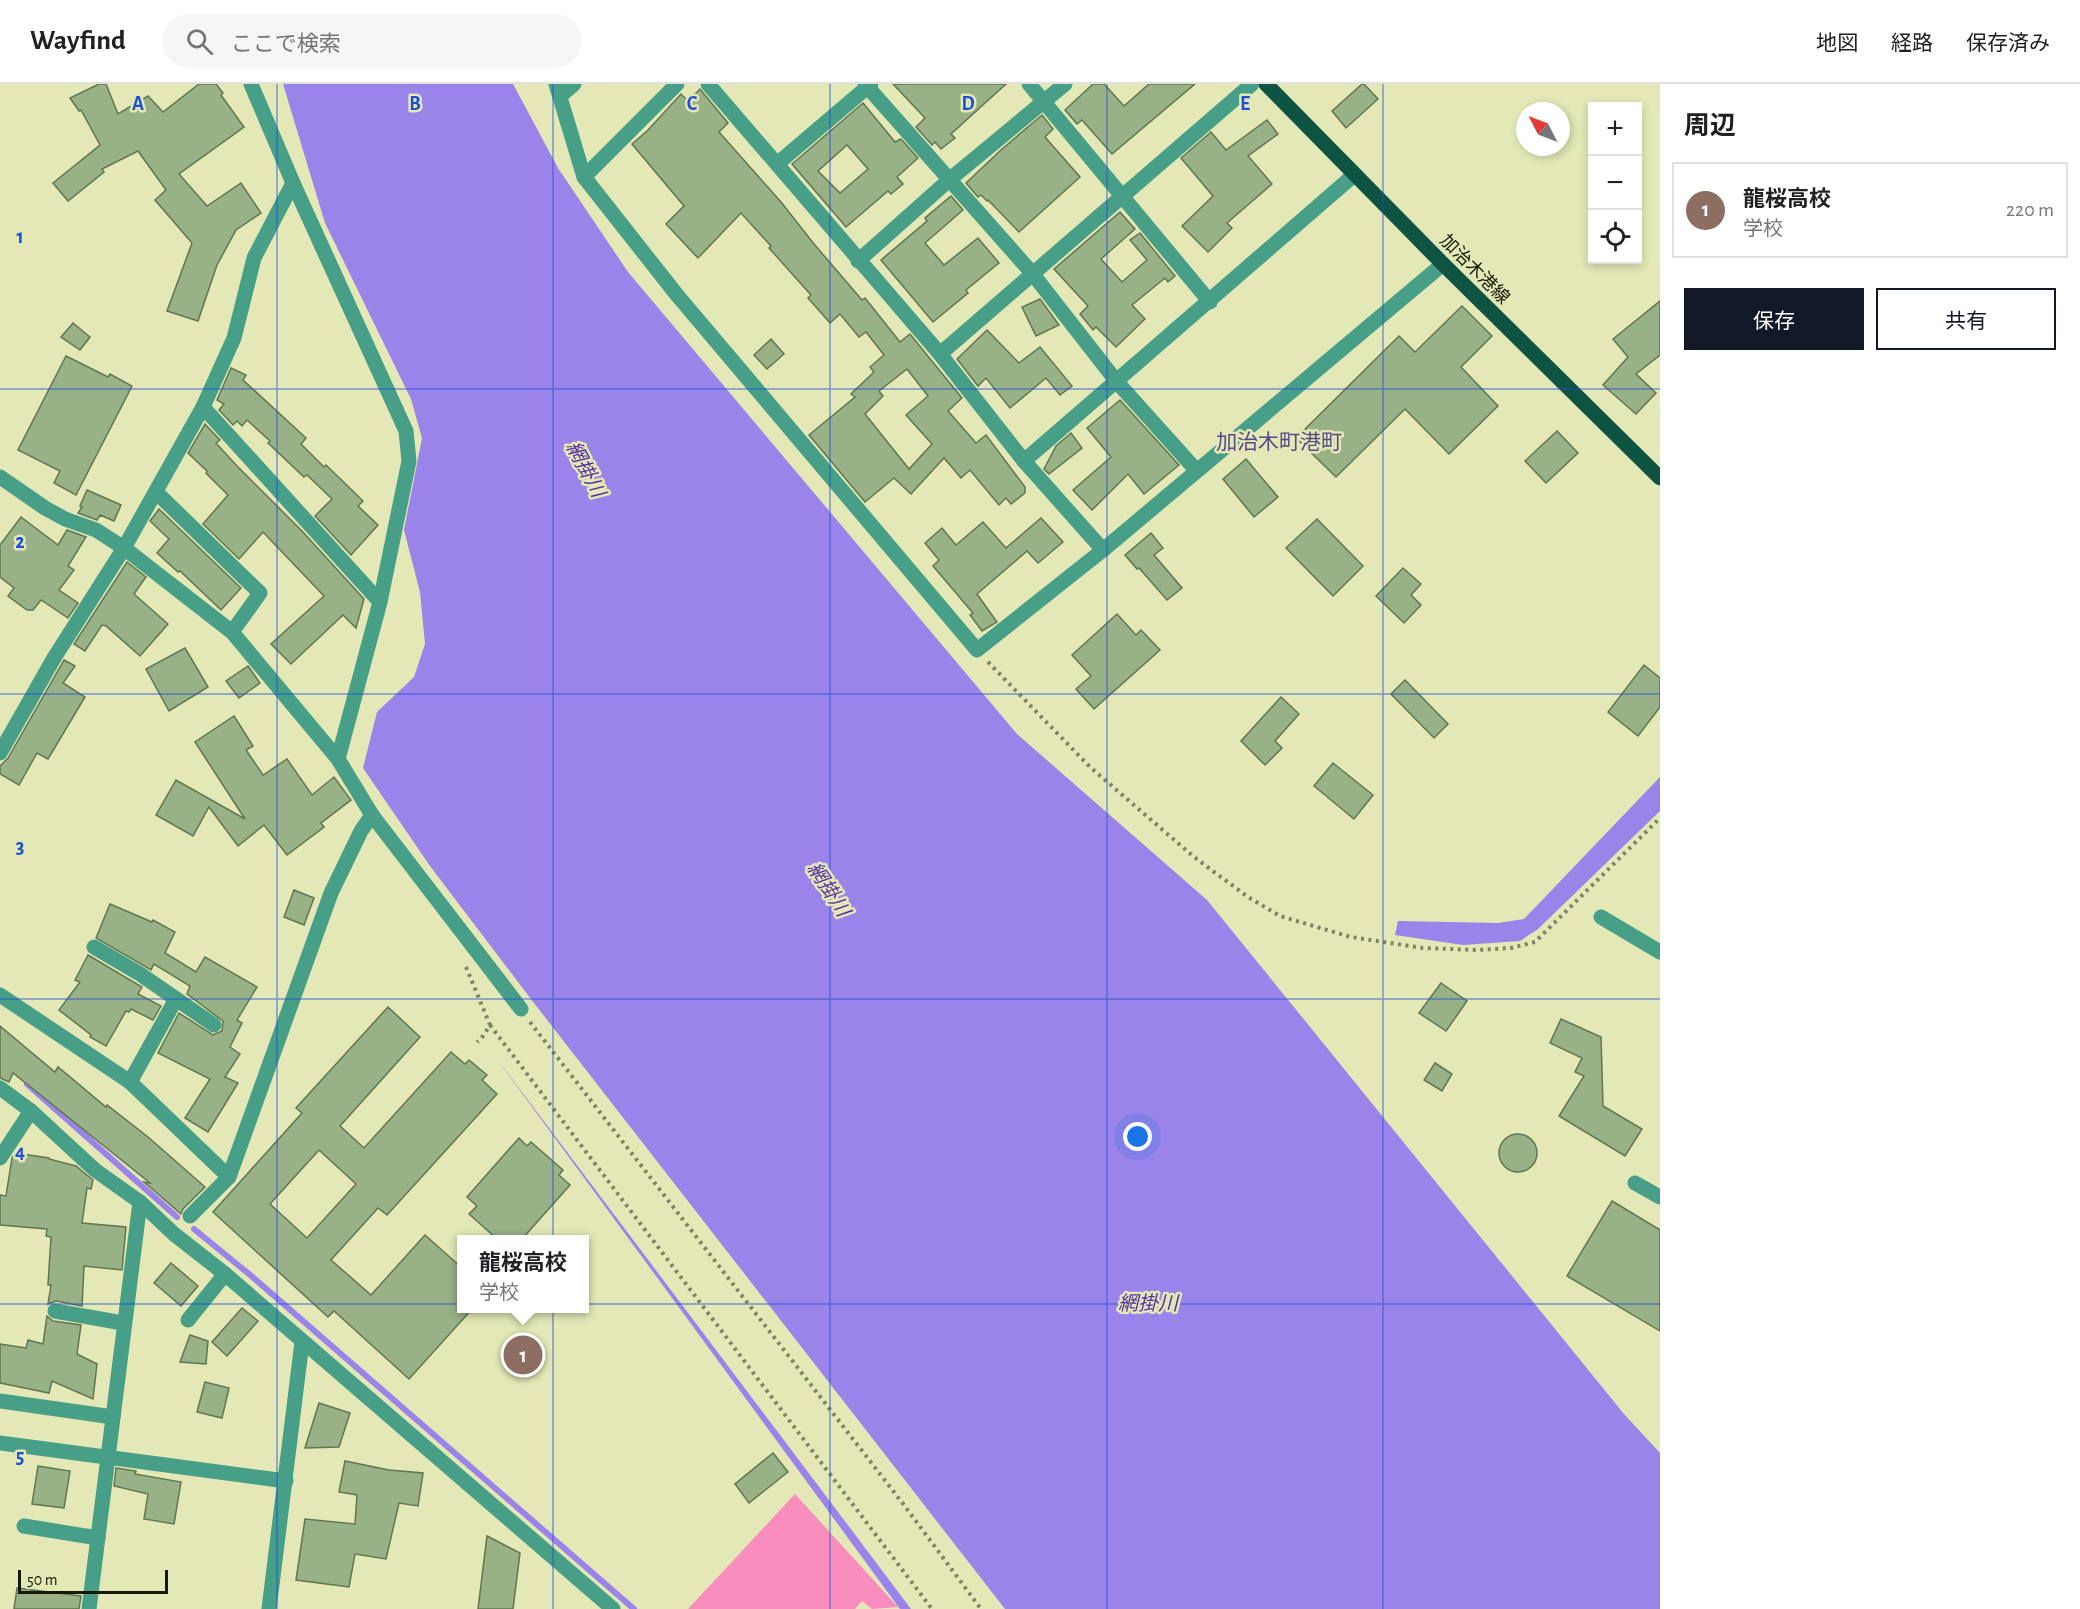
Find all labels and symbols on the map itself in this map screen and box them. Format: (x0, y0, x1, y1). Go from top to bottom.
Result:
text: A (132, 94, 144, 114)
text: B (409, 94, 421, 114)
text: C (687, 94, 698, 114)
text: D (961, 94, 975, 114)
text: E (1240, 94, 1250, 114)
north arrow (1516, 102, 1570, 156)
text: 1 (16, 227, 24, 247)
street label: 加治木港線 (1436, 230, 1514, 308)
district label: 加治木町港町 (1216, 431, 1342, 453)
water label: 網掛川 (562, 438, 610, 502)
text: 2 (15, 532, 25, 552)
text: 3 (16, 837, 24, 857)
water label: 網掛川 (803, 858, 855, 922)
your location (1123, 1122, 1152, 1151)
text: 4 (15, 1142, 25, 1162)
water label: 網掛川 (1118, 1293, 1180, 1314)
pin: 1 (504, 1332, 542, 1378)
text: 5 (16, 1447, 24, 1467)
scale bar (18, 1567, 168, 1594)

